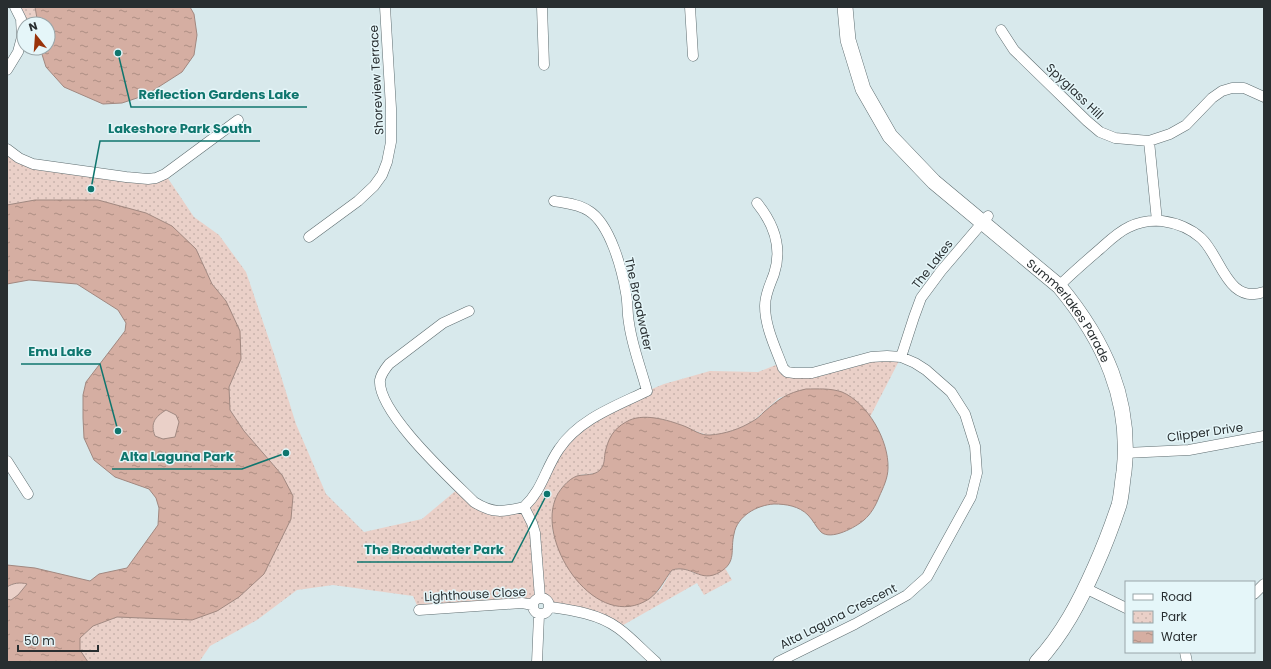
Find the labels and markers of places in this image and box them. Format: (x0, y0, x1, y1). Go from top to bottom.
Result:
callout: Reflection Gardens Lake (131, 82, 307, 107)
callout: Lakeshore Park South (100, 116, 260, 141)
callout: Emu Lake (21, 339, 100, 364)
callout: Alta Laguna Park (112, 444, 242, 469)
callout: The Broadwater Park (357, 537, 512, 562)

